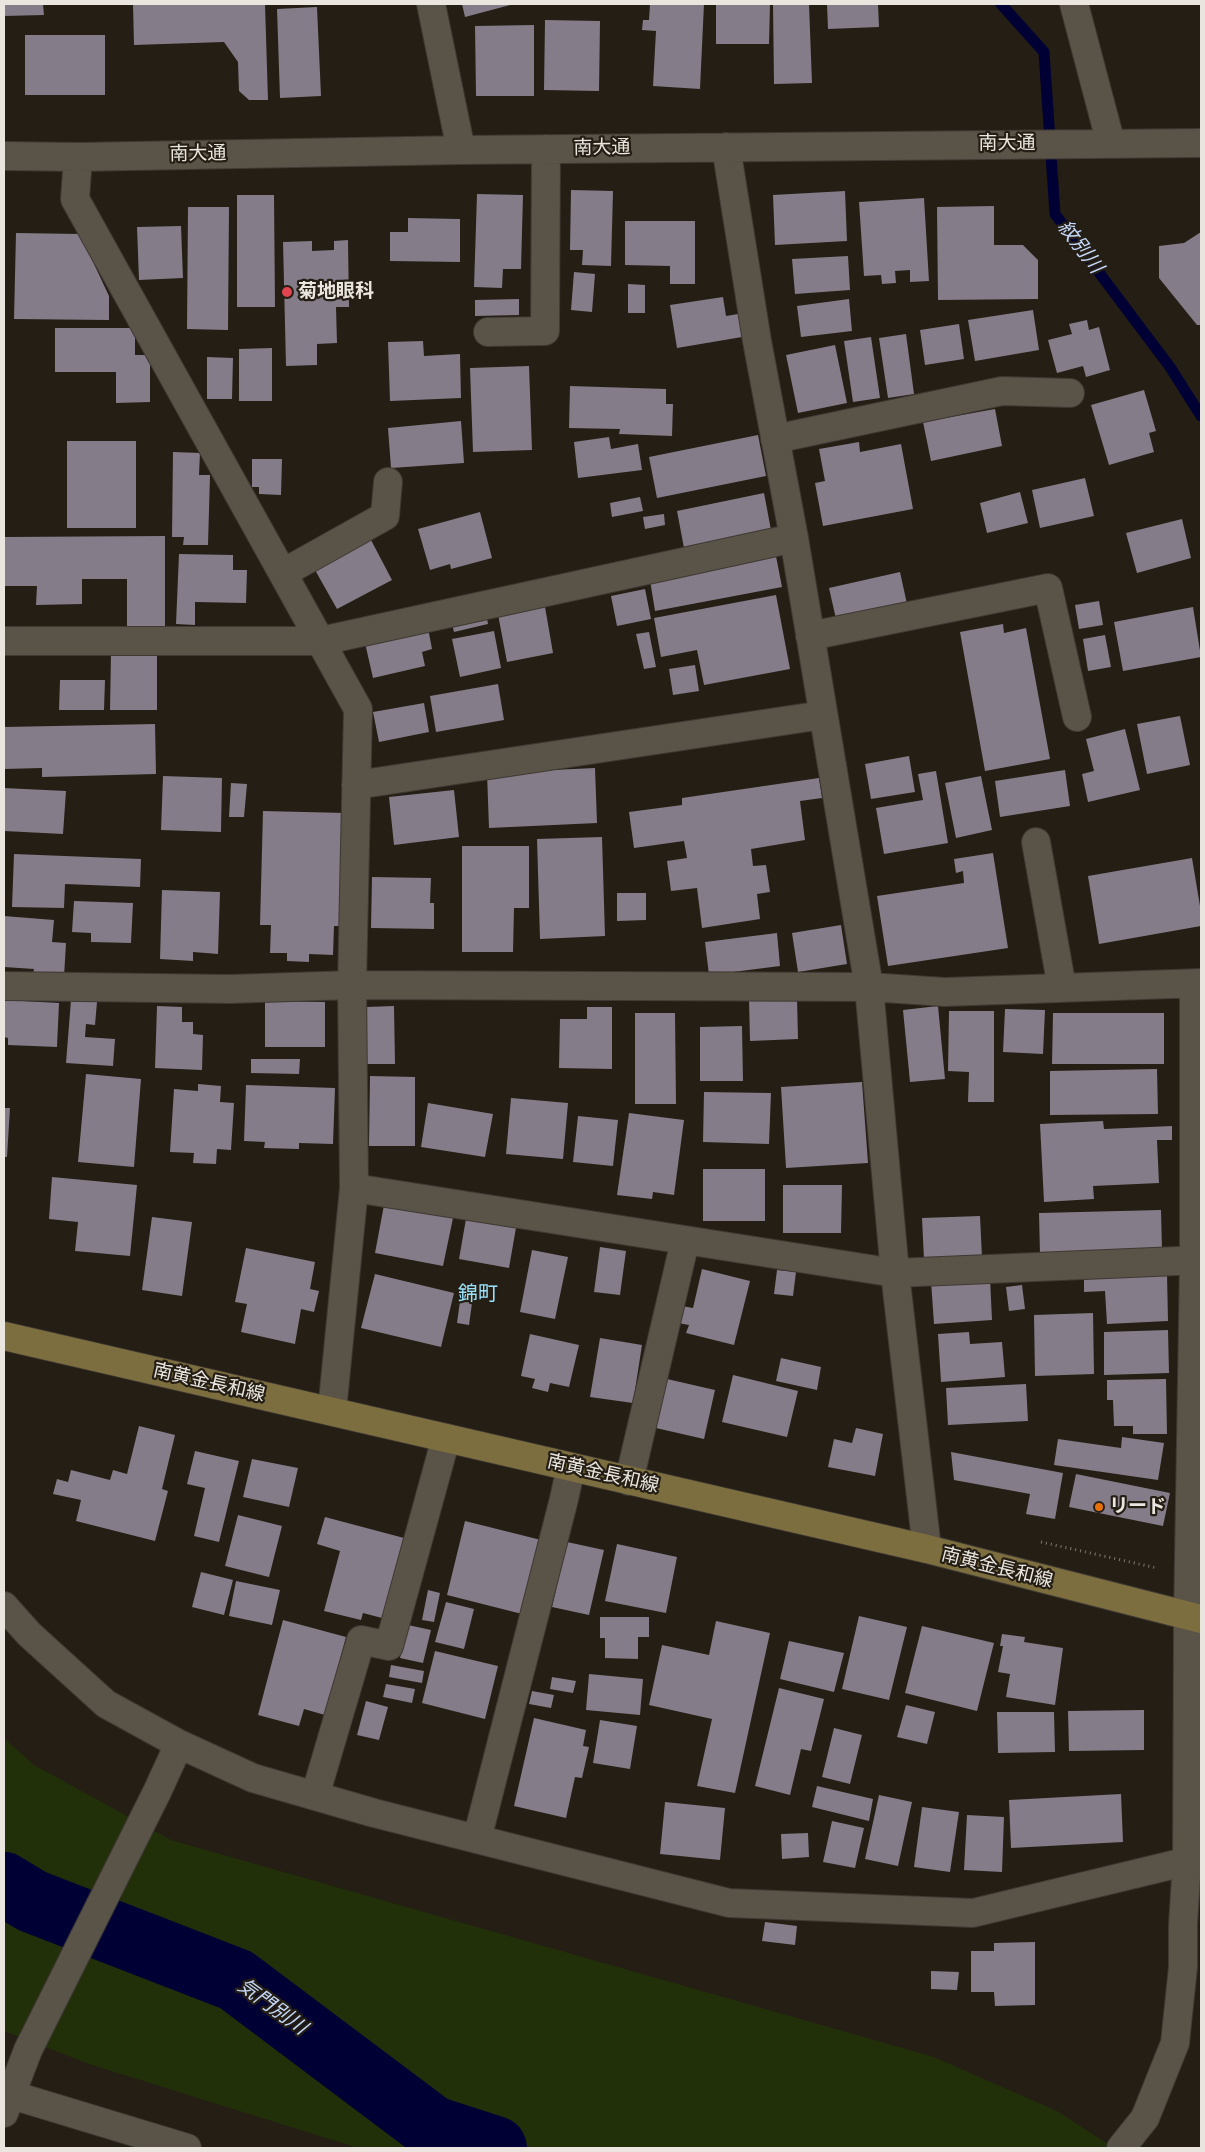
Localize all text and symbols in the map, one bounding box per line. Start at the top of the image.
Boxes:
street label: 南大通 [979,133,1035,155]
street label: 南大通 [573,136,631,160]
street label: 南大通 [169,142,227,166]
water label: 紋別川 [1052,216,1108,278]
place label: 菊地眼科 [298,281,374,303]
marker: 菊地眼科 [280,285,294,299]
district label: 錦町 [458,1282,498,1306]
street label: 南黄金長和線 [151,1359,267,1407]
street label: 南黄金長和線 [545,1450,661,1498]
place label: リード [1109,1496,1166,1518]
marker: リード [1093,1501,1105,1513]
street label: 南黄金長和線 [939,1543,1055,1593]
water label: 気門別川 [233,1974,311,2040]

